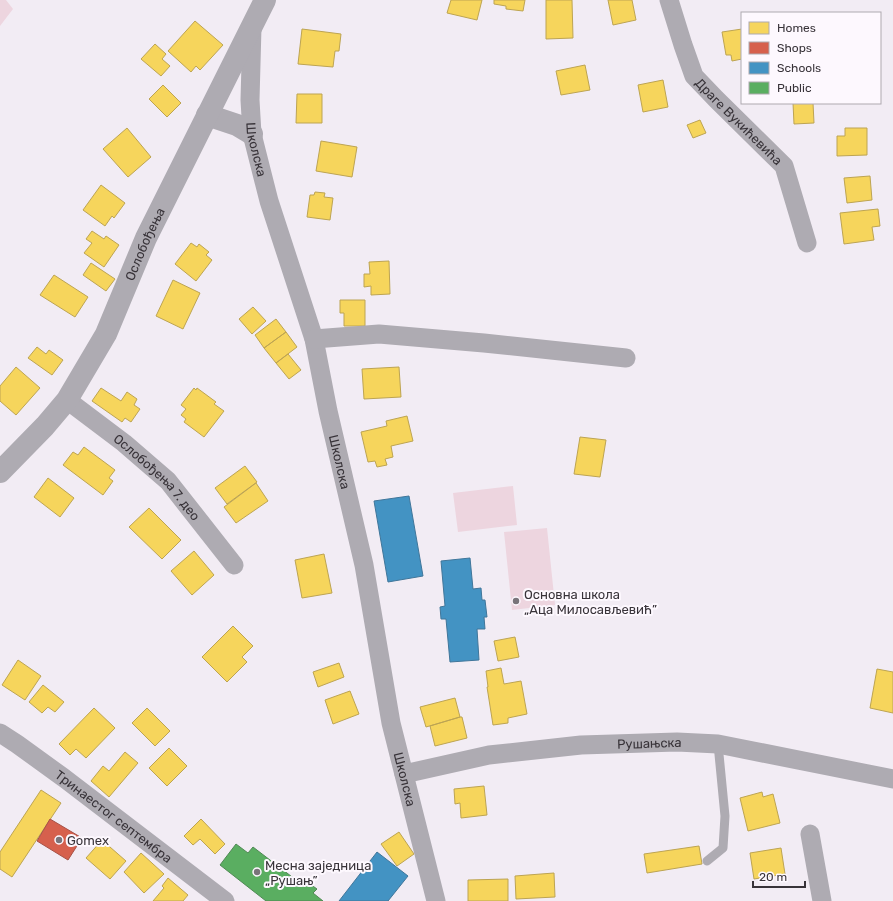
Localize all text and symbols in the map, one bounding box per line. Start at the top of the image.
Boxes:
legend [741,12,881,104]
text: Homes [777,21,816,35]
text: Shops [777,41,812,55]
text: Schools [777,61,821,75]
street label: Драге Вукићевића [692,75,785,168]
text: Public [777,81,812,95]
street label: Школска [243,122,270,178]
street label: Ослобођења [122,205,168,283]
street label: Ослобођења 7. део [111,431,203,524]
street label: Школска [326,433,353,491]
place label: Основна школа „Аца Милосављевић” [524,587,657,617]
marker: Основна школа „Аца Милосављевић” [511,596,521,606]
street label: Рушањска [617,735,682,752]
street label: Школска [391,751,419,808]
street label: Тринаестог септембра [52,767,175,866]
place label: Gomex [67,833,109,848]
marker: Gomex [54,835,64,845]
place label: Месна заједница „Рушањ” [265,858,371,888]
scale bar [753,863,805,889]
marker: Месна заједница „Рушањ” [252,867,262,877]
text: 20 m [759,870,787,884]

